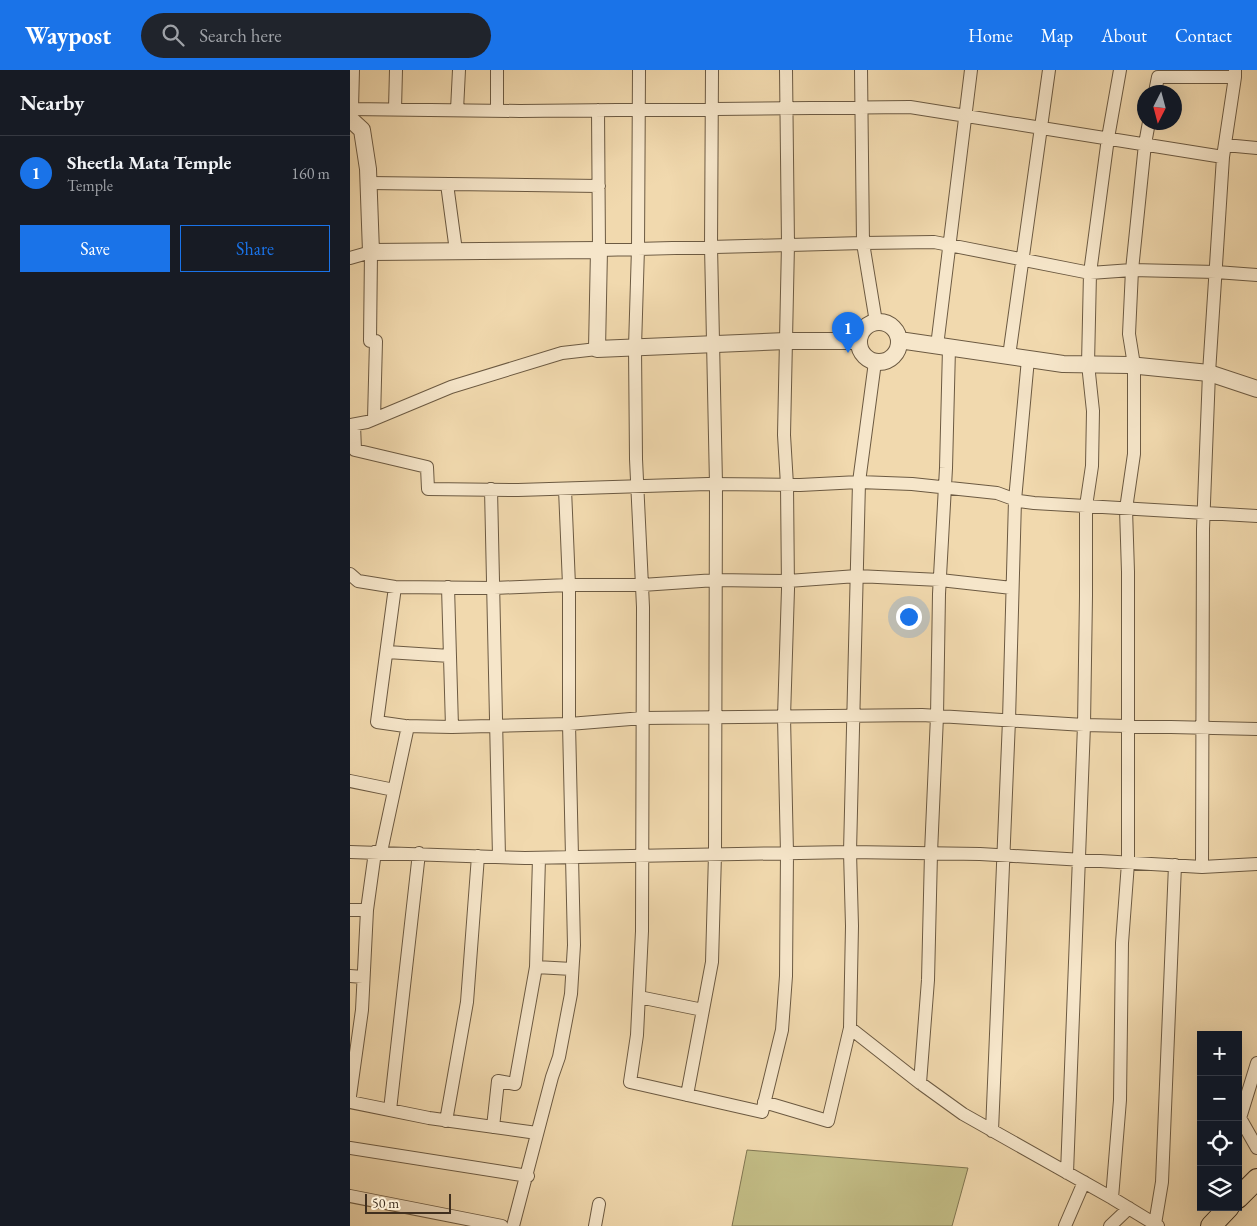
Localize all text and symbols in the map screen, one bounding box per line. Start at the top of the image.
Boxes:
search box [141,13,491,58]
text: Waypost [25,20,111,51]
icon: search [159,21,187,49]
text: Search here [199,23,282,48]
text: Home [968,24,1013,47]
text: Map [1041,24,1073,47]
text: About [1101,24,1147,47]
text: Contact [1175,24,1232,47]
north arrow [1137,85,1182,130]
text: Nearby [20,89,84,116]
text: Sheetla Mata Temple [67,150,231,175]
text: 1 [32,163,40,184]
text: 160 m [291,163,330,184]
text: Temple [67,175,113,196]
button: Save [20,225,170,272]
button: Share [180,225,330,272]
pin: 1 [832,312,864,353]
your location [896,604,922,630]
map controls [1197,1031,1242,1211]
button: + [1197,1031,1242,1076]
button: − [1197,1076,1242,1121]
button: locate [1197,1121,1242,1166]
button: layers [1197,1166,1242,1211]
scale bar [365,1191,451,1214]
text: 50 m [372,1194,399,1212]

